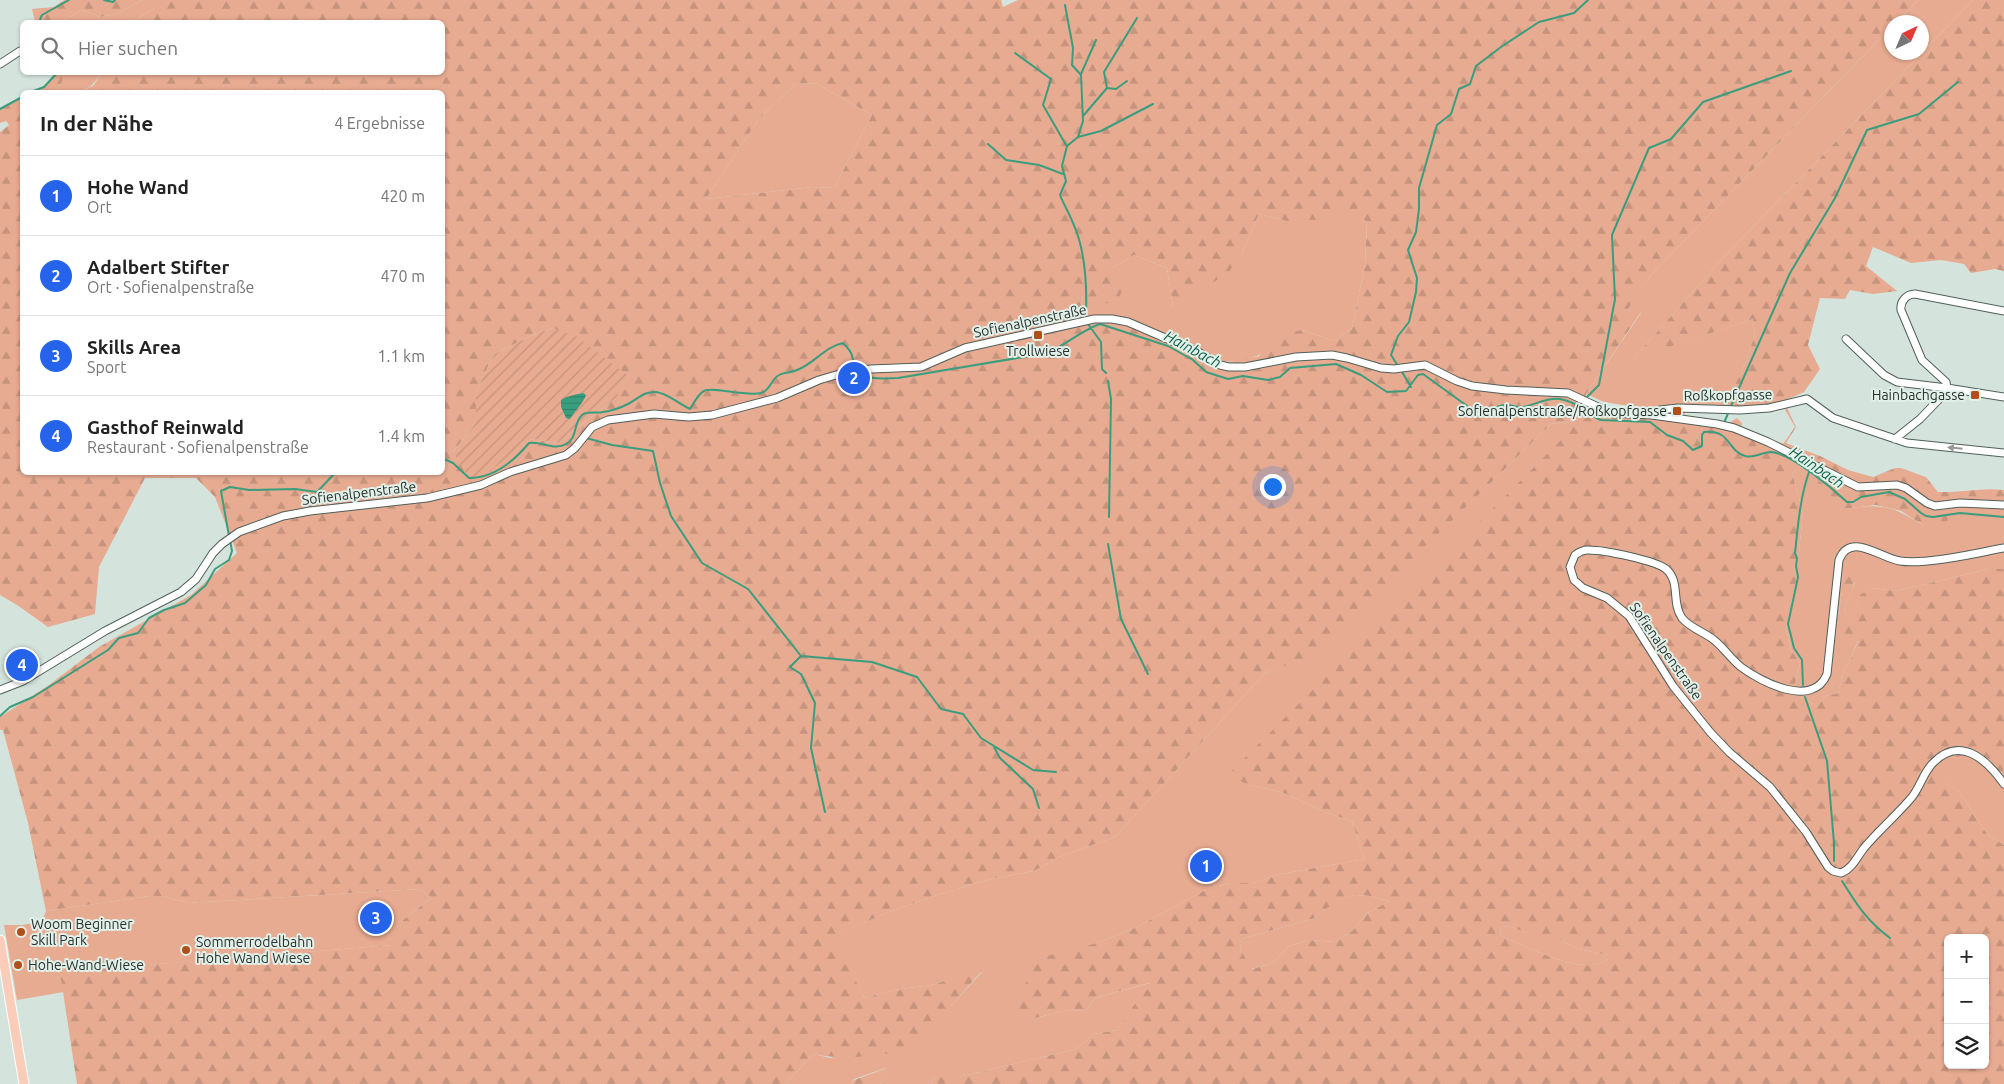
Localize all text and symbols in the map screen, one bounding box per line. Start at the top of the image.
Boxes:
north arrow [1884,15,1929,60]
search box [20,20,445,75]
icon: search [38,34,66,62]
text: Hier suchen [78,37,178,59]
text: In der Nähe [40,111,153,135]
text: 4 Ergebnisse [334,114,425,132]
text: Hohe Wand [87,176,189,198]
text: 1 [51,187,61,205]
text: 420 m [380,187,425,205]
text: Ort [87,198,112,216]
text: Adalbert Stifter [87,256,229,278]
text: 2 [51,267,61,285]
text: 470 m [380,267,425,285]
text: Ort · Sofienalpenstraße [87,278,254,296]
street label: Sofienalpenstraße [972,301,1088,341]
water label: Hainbach [1162,327,1224,371]
marker: Trollwiese [1032,329,1044,341]
text: Skills Area [87,336,181,358]
place label: Trollwiese [1006,343,1070,359]
text: 3 [51,347,61,365]
text: 1.1 km [377,347,425,365]
text: Sport [87,358,126,376]
pin: 2 [838,359,870,397]
street label: Roßkopfgasse [1683,386,1773,404]
place label: Hainbachgasse [1872,387,1965,403]
marker: Hainbachgasse [1969,389,1981,401]
place label: Sofienalpenstraße/Roßkopfgasse [1458,403,1667,419]
marker: Sofienalpenstraße/Roßkopfgasse [1671,405,1683,417]
text: Gasthof Reinwald [87,416,244,438]
text: 4 [51,427,61,445]
text: 1.4 km [377,427,425,445]
text: Restaurant · Sofienalpenstraße [87,438,309,456]
water label: Hainbach [1787,443,1847,491]
one-way arrow [1947,444,1963,452]
your location [1260,474,1286,500]
street label: Sofienalpenstraße [301,478,417,508]
street label: Sofienalpenstraße [1626,599,1706,703]
pin: 4 [6,646,38,684]
pin: 1 [1190,847,1222,885]
pin: 3 [360,899,392,937]
place label: Woom Beginner Skill Park [31,916,133,948]
marker: Woom Beginner Skill Park [15,926,27,938]
place label: Sommerrodelbahn Hohe Wand Wiese [196,934,313,966]
map controls [1944,934,1989,1069]
button: + [1944,934,1989,979]
marker: Sommerrodelbahn Hohe Wand Wiese [180,944,192,956]
place label: Hohe-Wand-Wiese [28,957,144,973]
marker: Hohe-Wand-Wiese [12,959,24,971]
button: − [1944,979,1989,1024]
button: layers [1944,1024,1989,1069]

